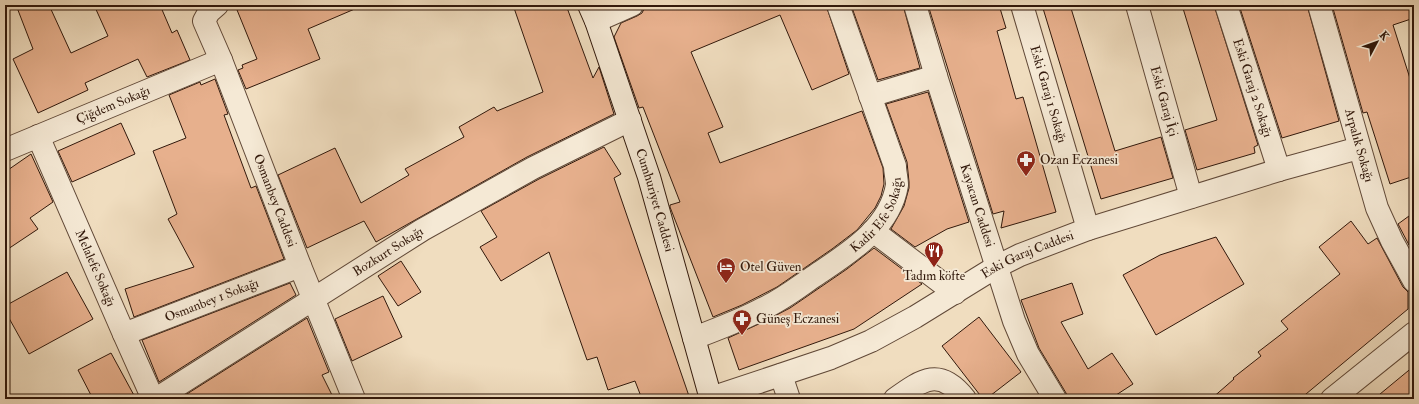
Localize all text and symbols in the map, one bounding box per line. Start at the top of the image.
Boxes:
north arrow [1357,22,1397,62]
text: K [1377,29,1392,44]
street label: Eski Garaj 2 Sokağı [1229,36,1276,140]
street label: Eski Garaj 1 Sokağı [1026,44,1070,145]
street label: Eski Garaj İçi [1147,64,1182,139]
street label: Çiğdem Sokağı [74,82,153,128]
street label: Arpalık Sokağı [1341,106,1377,184]
street label: Cumhuriyet Caddesi [632,146,678,254]
pharmacy icon: Ozan Eczanesi [1015,149,1037,177]
street label: Osmanbey Caddesi [250,152,300,250]
place label: Ozan Eczanesi [1040,152,1118,168]
street label: Kayacan Caddesi [957,162,998,250]
street label: Kadir Efe Sokağı [847,176,905,256]
street label: Bozkurt Sokağı [350,223,427,280]
street label: Melalefe Sokağı [72,227,119,310]
street label: Eski Garaj Caddesi [978,227,1076,282]
restaurant icon: Tadım köfte [923,240,945,268]
hotel icon: Otel Güven [715,256,737,284]
place label: Otel Güven [740,259,802,275]
place label: Tadım köfte [903,268,966,284]
street label: Osmanbey 1 Sokağı [162,275,262,326]
pharmacy icon: Güneş Eczanesi [731,308,753,336]
place label: Güneş Eczanesi [756,311,840,327]

